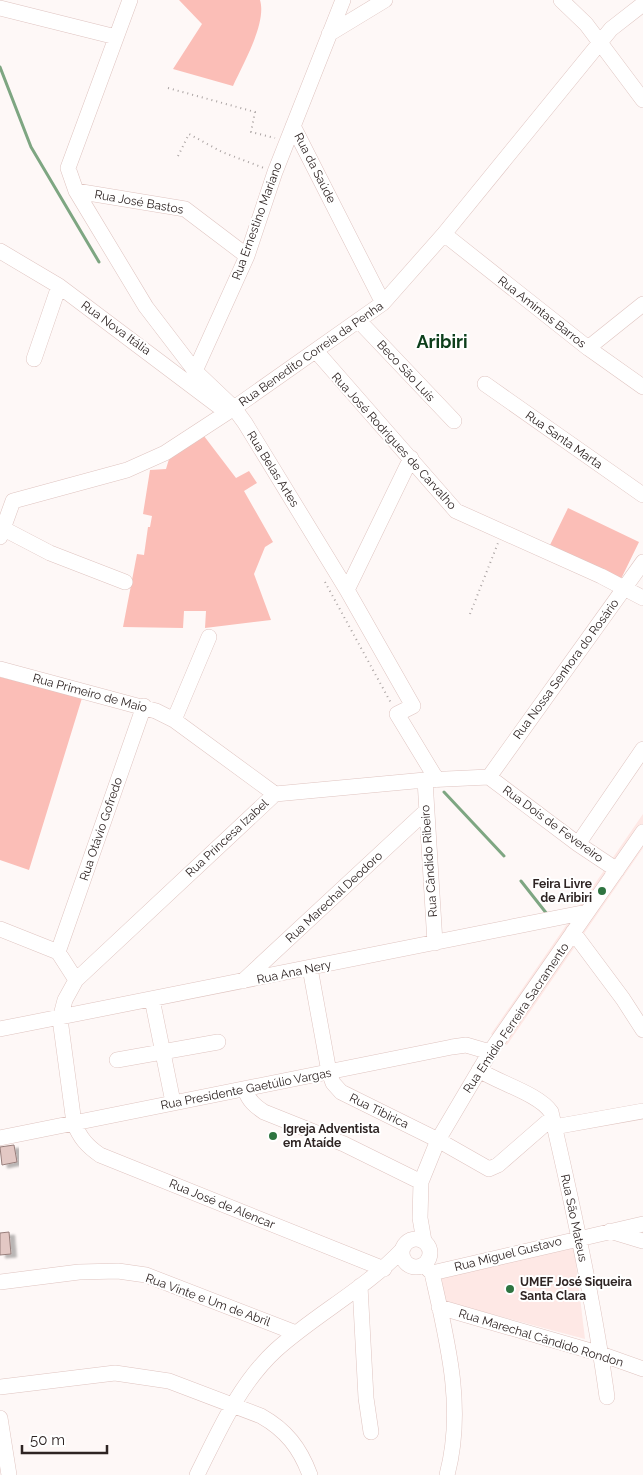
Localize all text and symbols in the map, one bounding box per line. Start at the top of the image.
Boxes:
street label: Rua da Saúde [291,131,339,205]
street label: Rua Ernestino Mariano [229,160,285,282]
street label: Rua José Bastos [93,187,185,217]
street label: Rua Amintas Barros [495,273,589,351]
street label: Rua Nova Itália [79,298,153,358]
street label: Rua Benedito Correia da Penha [236,299,386,409]
district label: Aribiri [416,331,468,352]
street label: Beco São Luís [374,338,438,405]
street label: Rua José Rodrigues de Carvalho [329,370,459,512]
street label: Rua Santa Marta [523,408,605,472]
street label: Rua Belas Artes [244,428,302,510]
street label: Rua Nossa Senhora do Rosário [510,596,622,742]
street label: Rua Primeiro de Maio [31,671,149,715]
street label: Rua Otávio Gofredo [77,776,125,882]
street label: Rua Dois de Fevereiro [500,783,606,865]
street label: Rua Princesa Izabel [183,796,272,880]
street label: Rua Cândido Ribeiro [418,804,440,918]
street label: Rua Marechal Deodoro [283,849,385,945]
place label: Feira Livre de Aribiri [532,877,592,905]
marker: Feira Livre de Aribiri [596,885,608,897]
street label: Rua Emídio Ferreira Sacramento [460,940,572,1096]
street label: Rua Ana Nery [256,957,333,987]
street label: Rua Presidente Gaetúlio Vargas [159,1066,333,1112]
street label: Rua Tibirica [347,1091,411,1131]
place label: Igreja Adventista em Ataíde [283,1122,380,1150]
marker: Igreja Adventista em Ataíde [267,1130,279,1142]
street label: Rua São Mateus [558,1173,590,1263]
street label: Rua José de Alencar [167,1176,278,1232]
street label: Rua Miguel Gustavo [453,1234,563,1274]
street label: Rua Vinte e Um de Abril [144,1271,273,1329]
place label: UMEF José Siqueira Santa Clara [520,1275,632,1303]
marker: UMEF José Siqueira Santa Clara [504,1283,516,1295]
street label: Rua Marechal Cândido Rondon [457,1306,625,1370]
scale bar [22,1422,108,1454]
text: 50 m [30,1431,65,1449]

